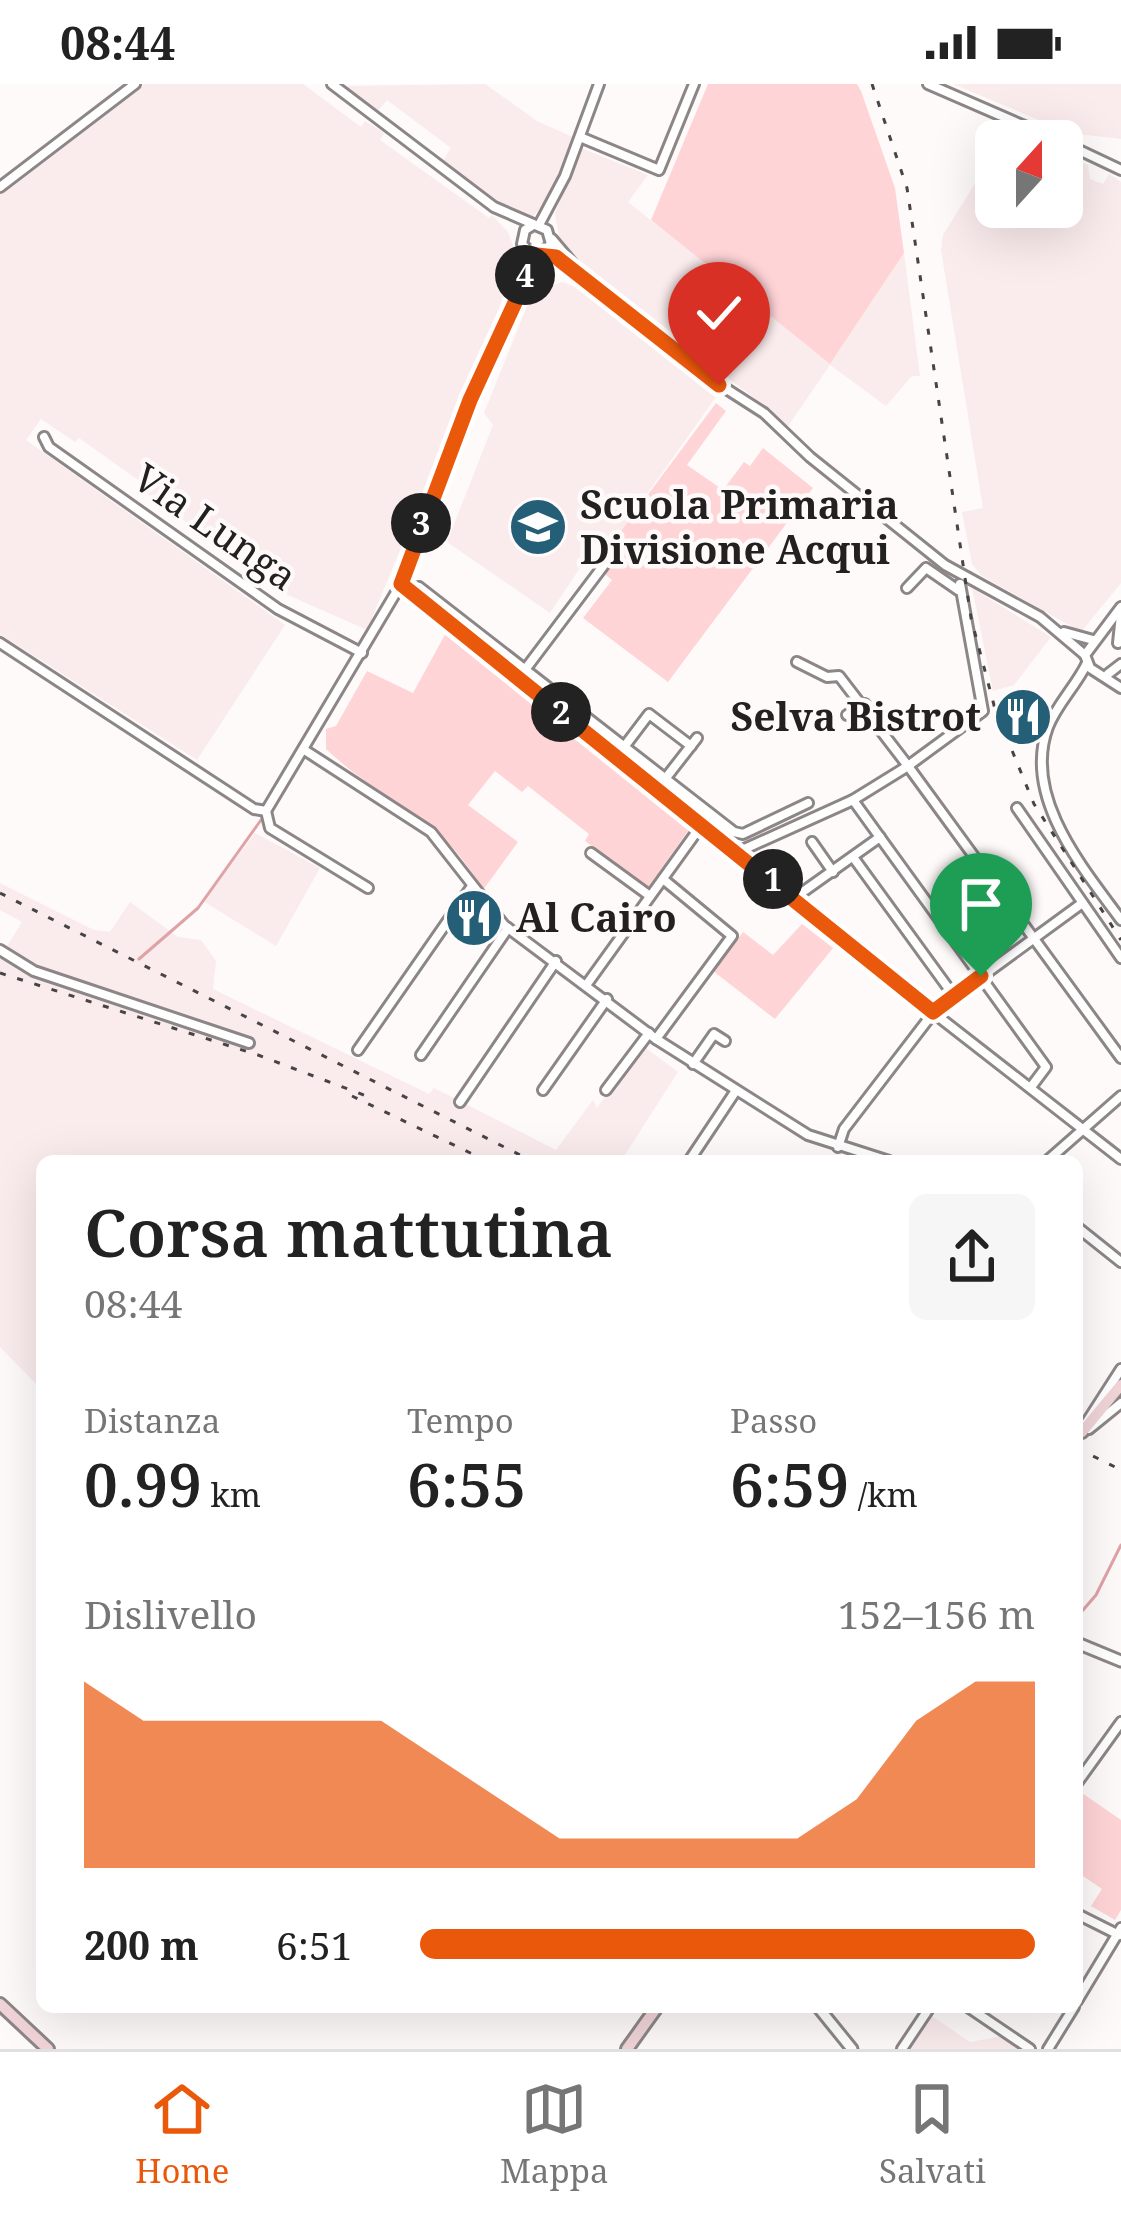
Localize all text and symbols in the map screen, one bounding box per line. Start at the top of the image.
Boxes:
text: 08:44 [60,12,175,73]
north arrow [975,120,1083,228]
map controls [975,120,1083,228]
pin: 4 [495,245,555,305]
text: 4 [516,252,534,297]
pin [668,262,770,385]
icon: check [686,280,752,346]
street label: Via Lunga [124,450,308,601]
place label: Scuola Primaria Divisione Acqui [580,477,899,575]
pin: 3 [391,493,451,553]
school or university icon: Scuola Primaria Divisione Acqui [507,496,569,558]
text: 3 [412,500,430,545]
pin: 2 [531,682,591,742]
restaurant icon: Selva Bistrot [992,686,1054,748]
text: 2 [552,689,570,734]
place label: Selva Bistrot [731,689,981,742]
pin: 1 [743,849,803,909]
pin [930,853,1032,976]
text: 1 [764,856,782,901]
icon: arrive [948,871,1014,937]
restaurant icon: Al Cairo [443,887,505,949]
place label: Al Cairo [516,890,677,943]
text: Corsa mattutina [84,1186,613,1276]
button: share [909,1194,1035,1320]
text: 08:44 [84,1276,182,1329]
text: Distanza [84,1398,220,1443]
text: Tempo [407,1398,514,1443]
text: Passo [730,1398,817,1443]
text: 0.99 [84,1443,202,1525]
text: 6:55 [407,1443,526,1525]
text: 6:59 [730,1443,849,1525]
text: km [202,1472,261,1517]
text: /km [849,1472,918,1517]
text: Dislivello [84,1587,257,1640]
text: 152–156 m [838,1587,1035,1640]
text: 200 m [84,1918,199,1971]
text: 6:51 [276,1918,353,1971]
tab: Home [135,2076,229,2193]
tab: Mappa [500,2076,609,2193]
tab: Salvati [879,2076,986,2193]

